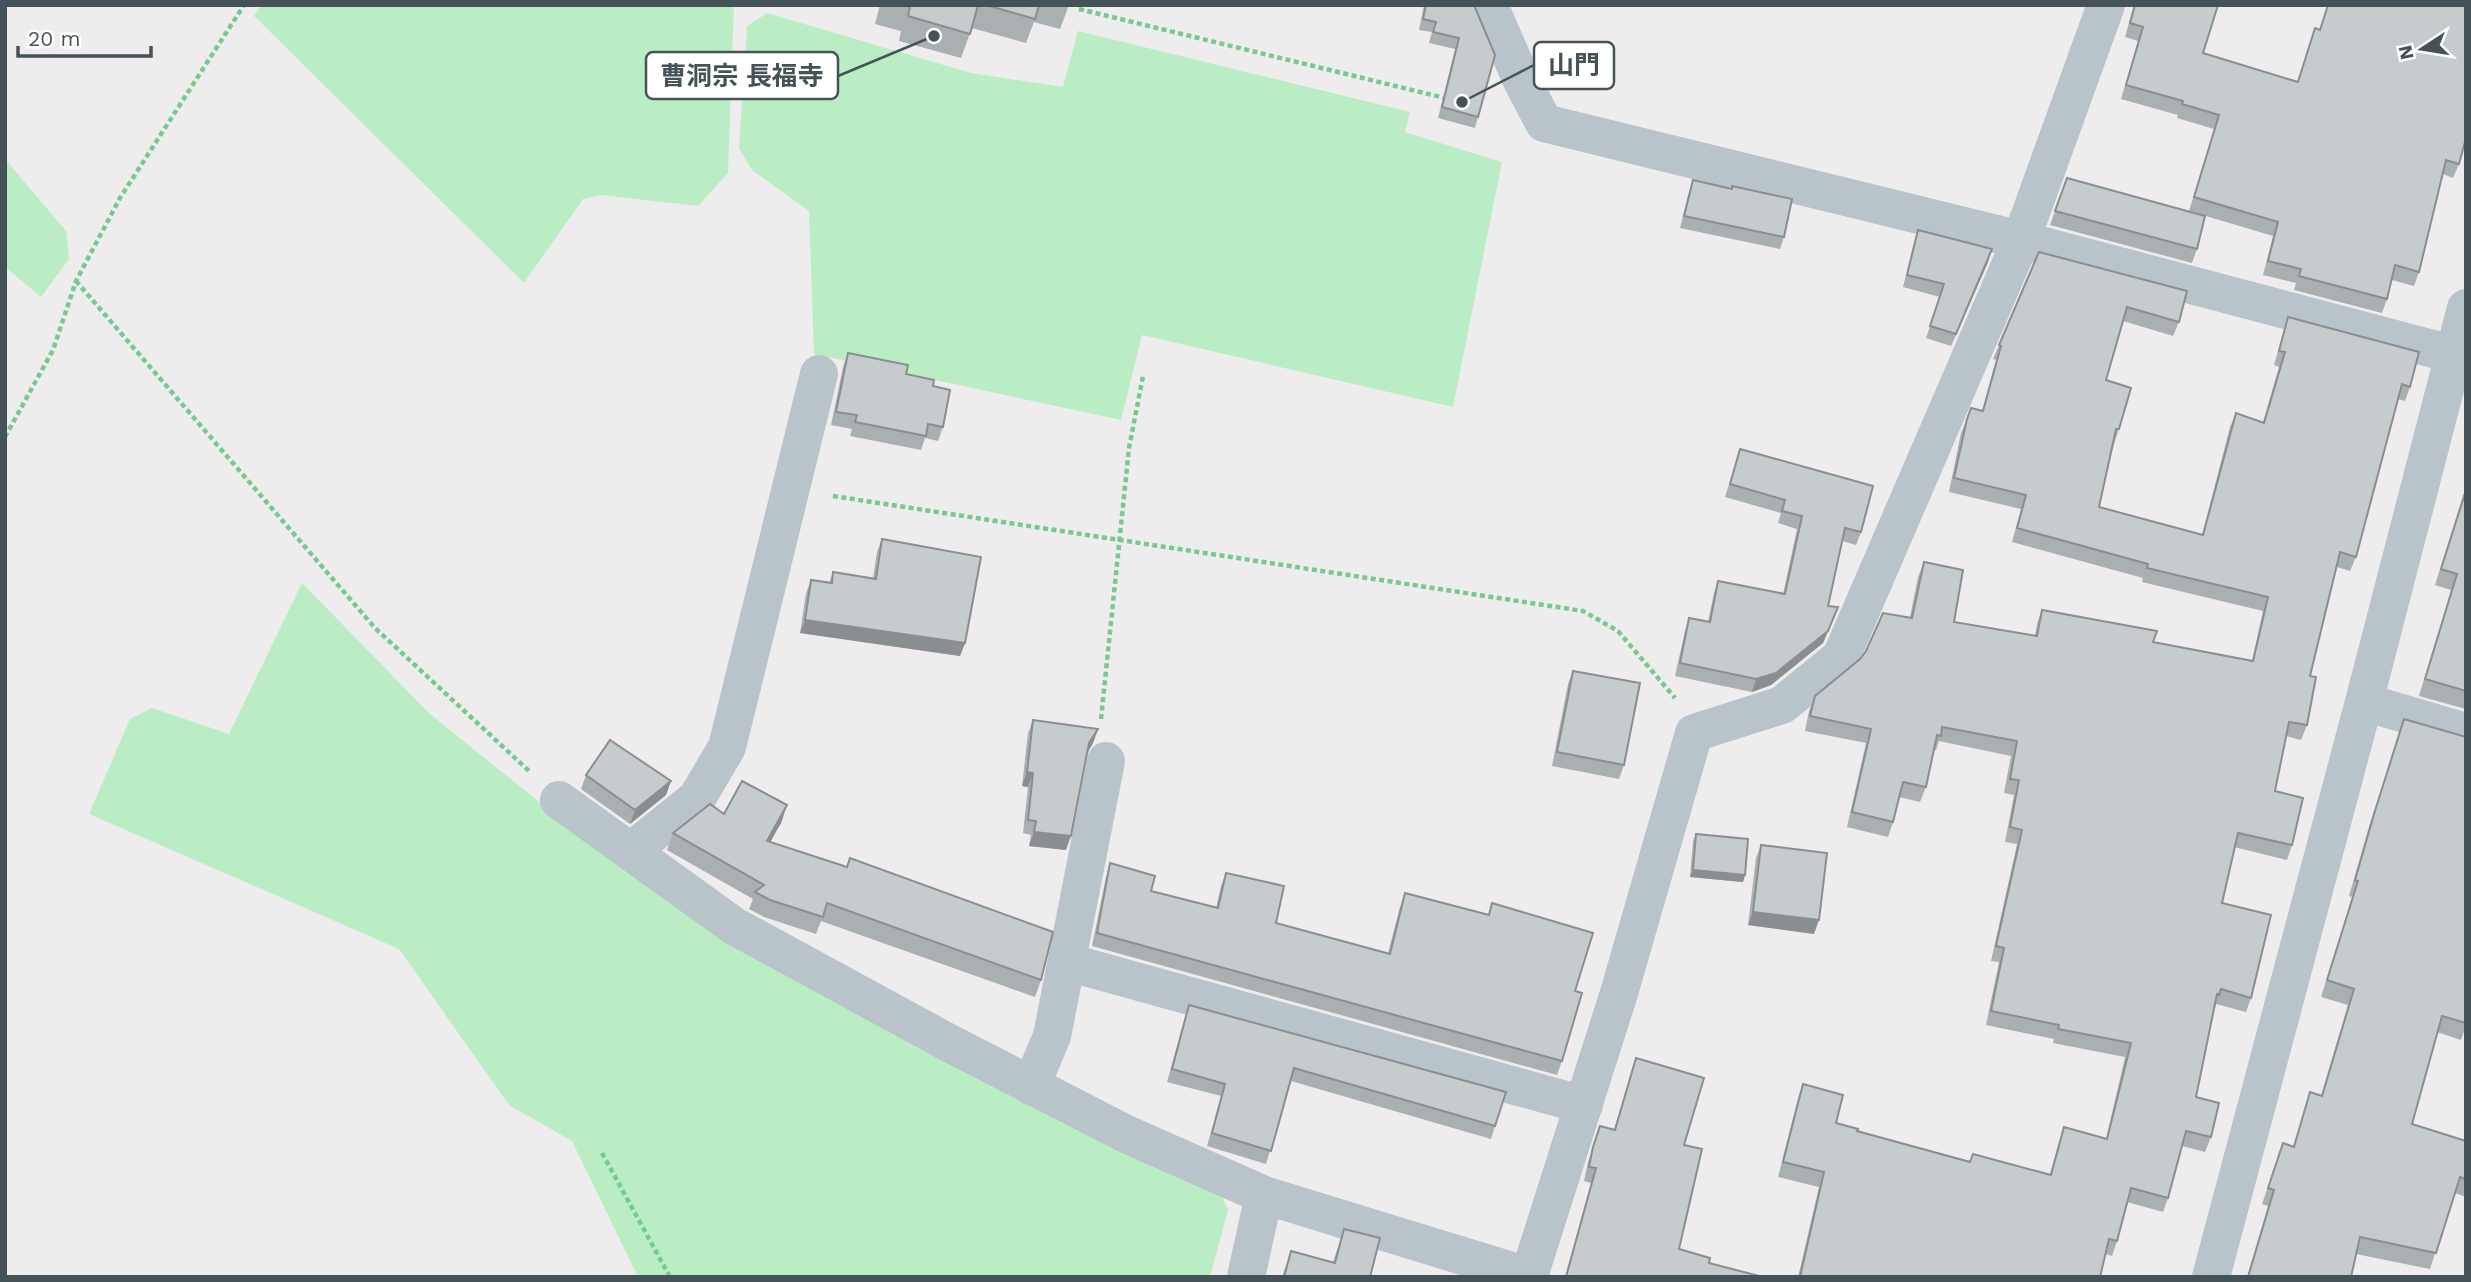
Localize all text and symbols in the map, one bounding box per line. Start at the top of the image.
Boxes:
scale bar [18,14,150,58]
north arrow [2387,14,2457,84]
text: 20 m [28,26,80,51]
callout: 山門 [1534,42,1614,89]
text: N [2393,43,2419,62]
text: 山門 [1548,50,1600,80]
callout: 曹洞宗 長福寺 [646,52,838,99]
text: 曹洞宗 長福寺 [660,61,824,91]

